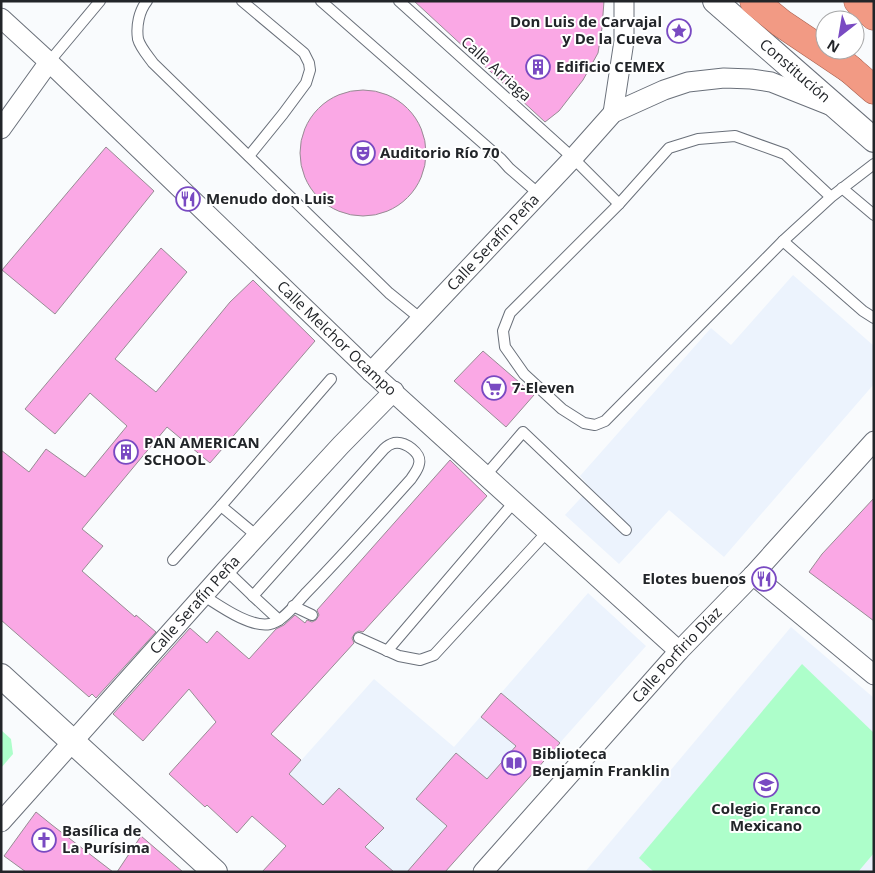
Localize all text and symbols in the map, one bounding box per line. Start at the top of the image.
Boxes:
north arrow [815,10,865,60]
place label: Don Luis de Carvajal y De la Cueva [510,11,662,48]
place icon: Don Luis de Carvajal y De la Cueva [666,18,692,44]
street label: Calle Arriaga [457,31,536,105]
street label: Constitución [756,34,835,106]
text: N [823,35,843,58]
building icon: Edificio CEMEX [525,54,551,80]
place label: Edificio CEMEX [556,56,665,76]
theatre icon: Auditorio Río 70 [350,140,376,166]
place label: Auditorio Río 70 [380,142,500,162]
restaurant icon: Menudo don Luis [175,186,201,212]
place label: Menudo don Luis [206,188,334,208]
street label: Calle Serafín Peña [442,189,543,294]
street label: Calle Melchor Ocampo [273,276,401,400]
supermarket icon: 7-Eleven [481,375,507,401]
place label: 7-Eleven [512,377,575,397]
place label: PAN AMERICAN SCHOOL [144,432,260,469]
building icon: PAN AMERICAN SCHOOL [113,439,139,465]
street label: Calle Serafín Peña [145,551,244,658]
restaurant icon: Elotes buenos [751,566,777,592]
place label: Elotes buenos [642,568,746,588]
street label: Calle Porfirio Díaz [627,602,726,707]
place label: Biblioteca Benjamin Franklin [532,743,670,780]
library icon: Biblioteca Benjamin Franklin [501,750,527,776]
school or university icon: Colegio Franco Mexicano [753,772,779,798]
place label: Colegio Franco Mexicano [711,798,821,835]
place label: Basílica de La Purísima [62,820,150,857]
church icon: Basílica de La Purísima [31,827,57,853]

